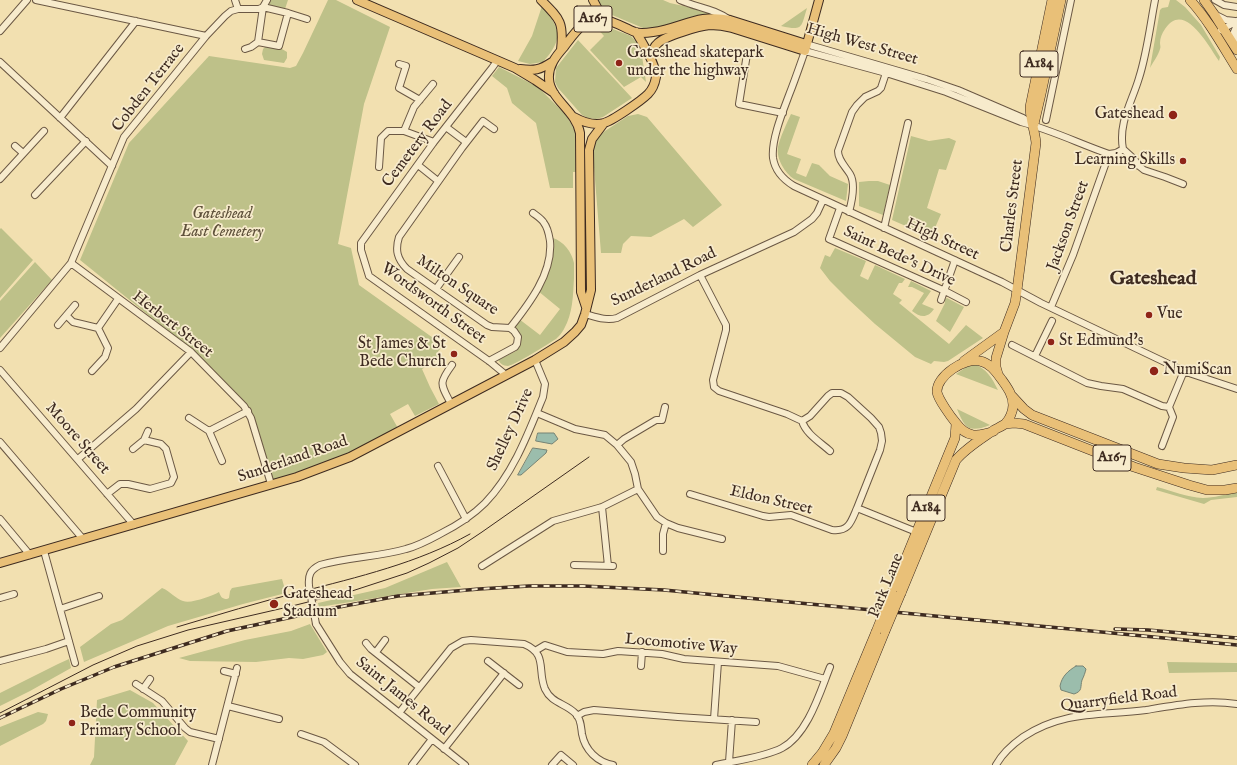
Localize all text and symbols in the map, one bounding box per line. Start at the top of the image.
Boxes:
road number: A167 [574,6,612,32]
street label: High West Street [804,20,920,70]
street label: Cobden Terrace [108,40,190,136]
place label: Gateshead skatepark under the highway [627,44,764,82]
road number: A184 [1020,51,1058,77]
marker: Gateshead skatepark under the highway [614,58,624,68]
street label: Cemetery Road [379,96,457,192]
place label: Gateshead [1095,105,1164,125]
marker: Gateshead [1167,109,1179,121]
place label: Learning Skills [1074,151,1175,171]
marker: Learning Skills [1178,156,1188,166]
street label: Charles Street [998,159,1028,253]
street label: Jackson Street [1044,178,1094,274]
park label: Gateshead East Cemetery [181,205,263,243]
street label: High Street [902,215,982,265]
street label: Saint Bede's Drive [840,223,958,291]
street label: Sunderland Road [608,244,720,312]
street label: Milton Square [413,252,501,320]
street label: Wordsworth Street [377,259,489,349]
district label: Gateshead [1110,268,1196,292]
street label: Herbert Street [128,287,216,363]
place label: Vue [1157,305,1183,325]
marker: Vue [1144,310,1154,320]
place label: St Edmund's [1059,332,1143,352]
place label: St James & St Bede Church [358,335,446,373]
marker: St Edmund's [1046,337,1056,347]
marker: St James & St Bede Church [449,349,459,359]
place label: NumiScan [1163,361,1232,381]
marker: NumiScan [1148,365,1160,377]
street label: Shelley Drive [484,386,538,474]
street label: Moore Street [41,399,113,479]
street label: Sunderland Road [236,432,350,488]
road number: A167 [1093,445,1131,471]
street label: Eldon Street [728,482,814,520]
road number: A184 [907,495,945,521]
street label: Park Lane [865,551,909,621]
place label: Gateshead Stadium [283,585,352,623]
marker: Gateshead Stadium [268,598,280,610]
street label: Locomotive Way [624,631,738,659]
street label: Saint James Road [351,653,453,741]
street label: Quarryfield Road [1060,683,1178,717]
place label: Bede Community Primary School [80,704,196,742]
marker: Bede Community Primary School [67,718,77,728]

